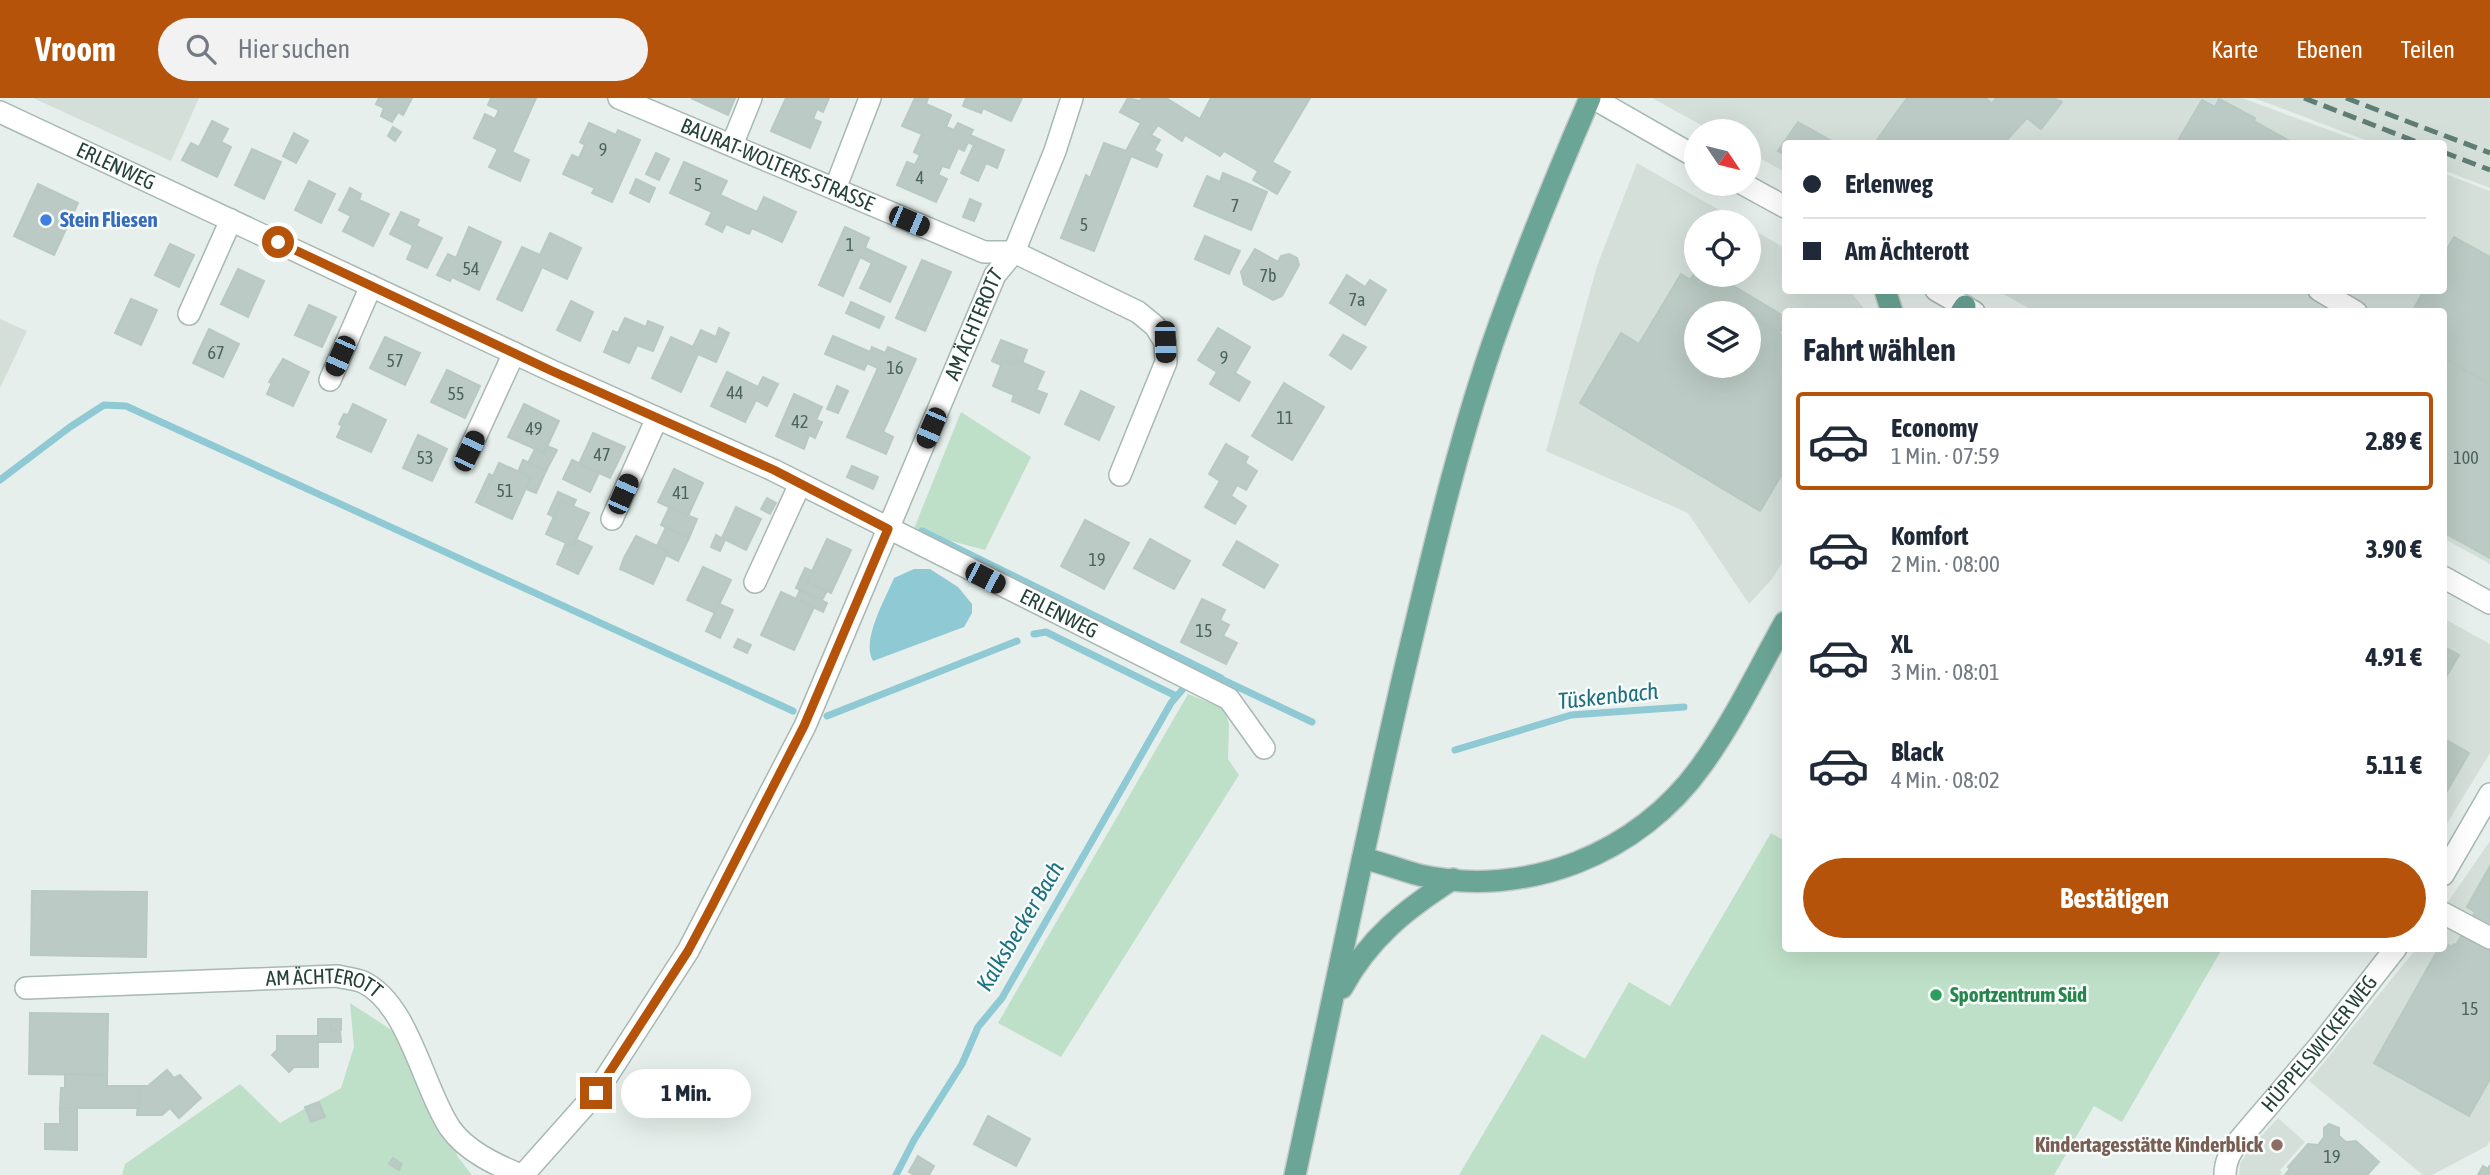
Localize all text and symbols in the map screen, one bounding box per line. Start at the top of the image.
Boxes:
search box [158,18,648,81]
text: Vroom [35,30,116,68]
icon: search [182,30,220,68]
text: Hier suchen [238,34,350,64]
text: Karte [2211,36,2258,63]
text: Ebenen [2296,36,2363,63]
text: Teilen [2401,36,2455,63]
street label: BAURAT-WOLTERS-STRASSE [677,112,878,215]
north arrow [1684,119,1760,196]
map controls [1684,119,1761,378]
street label: ERLENWEG [73,137,160,194]
house number: 9 [599,139,607,160]
house number: 4 [916,167,924,188]
text: Erlenweg [1845,169,1933,199]
house number: 5 [694,174,702,195]
house number: 7 [1231,195,1239,216]
car [886,203,933,239]
place label: Stein Fliesen [60,207,158,231]
button: locate [1684,210,1761,287]
marker: Stein Fliesen [38,212,54,228]
house number: 5 [1080,214,1088,235]
route start [262,226,294,258]
house number: 1 [846,234,854,255]
text: Am Ächterott [1845,236,1969,266]
house number: 54 [463,258,479,279]
street label: AM ÄCHTEROTT [939,263,1007,383]
house number: 7b [1260,265,1277,286]
house number: 7a [1349,289,1365,310]
button: layers [1684,301,1761,378]
car [1154,321,1177,363]
text: Fahrt wählen [1803,331,1956,368]
car [322,333,359,379]
house number: 67 [208,342,224,363]
house number: 9 [1220,347,1228,368]
house number: 57 [387,350,403,371]
house number: 16 [887,357,903,378]
house number: 44 [727,382,743,403]
house number: 55 [448,383,464,404]
car [914,405,949,451]
house number: 11 [1277,407,1293,428]
icon: car [1807,410,1870,473]
house number: 42 [792,411,808,432]
text: Economy [1891,413,1978,443]
house number: 49 [526,418,542,439]
text: 2.89 € [2365,426,2422,456]
car [451,428,488,474]
text: 1 Min. · 07:59 [1891,443,1999,469]
house number: 47 [594,444,610,465]
house number: 53 [417,447,433,468]
house number: 100 [2453,447,2479,468]
car [605,471,642,517]
house number: 51 [497,480,513,501]
house number: 41 [673,482,689,503]
icon: car [1807,518,1870,581]
text: Komfort [1891,521,1968,551]
text: 3.90 € [2365,534,2422,564]
house number: 19 [1089,549,1105,570]
text: 2 Min. · 08:00 [1891,551,2000,577]
car [962,559,1009,597]
street label: ERLENWEG [1016,583,1103,642]
house number: 15 [1196,620,1212,641]
icon: car [1807,626,1870,689]
text: XL [1891,629,1913,659]
text: 4.91 € [2365,642,2422,672]
text: 3 Min. · 08:01 [1891,659,2000,685]
water label: Tüskenbach [1557,678,1659,714]
icon: car [1807,734,1870,797]
text: Black [1891,737,1943,767]
text: 5.11 € [2365,750,2422,780]
text: 4 Min. · 08:02 [1891,767,2000,793]
water label: Kalksbecker Bach [971,856,1069,996]
button: Bestätigen [1803,858,2426,938]
street label: AM ÄCHTEROTT [265,963,388,1002]
street label: HÜPPELSWICKER WEG [2256,970,2381,1116]
place label: Sportzentrum Süd [1950,982,2087,1006]
marker: Sportzentrum Süd [1928,987,1944,1003]
house number: 15 [2462,998,2478,1019]
callout: 1 Min. [620,1068,750,1118]
route end [580,1077,612,1109]
text: 1 Min. [661,1080,711,1106]
place label: Kindertagesstätte Kinderblick [2035,1132,2264,1156]
marker: Kindertagesstätte Kinderblick [2269,1137,2285,1153]
house number: 19 [2324,1146,2340,1167]

